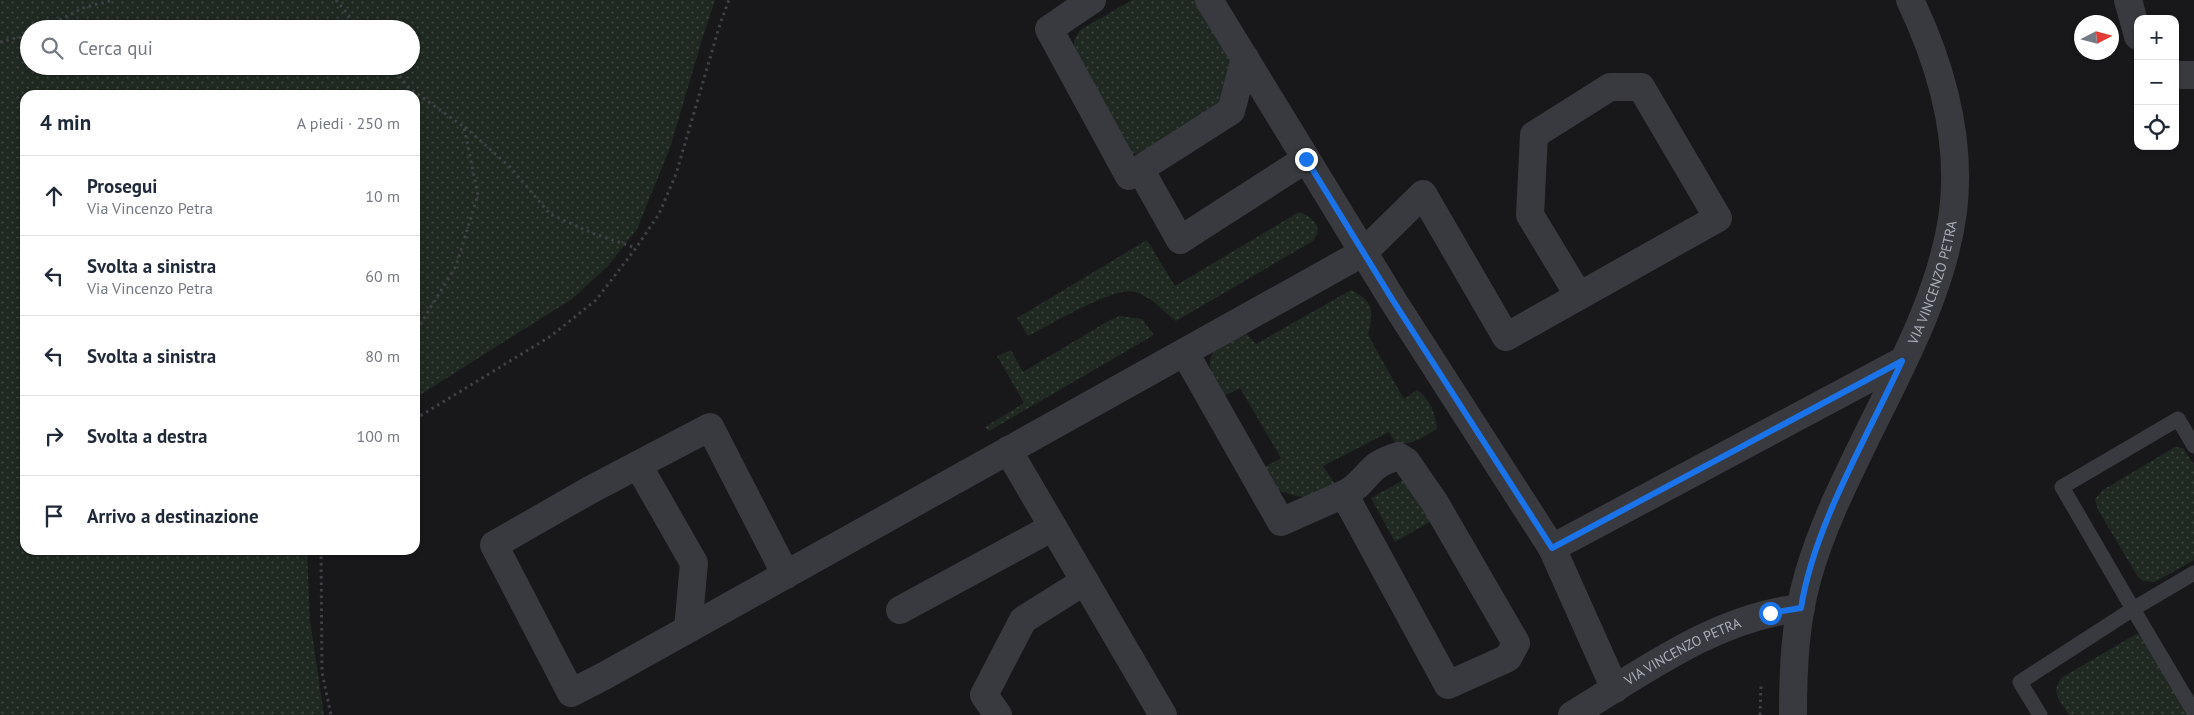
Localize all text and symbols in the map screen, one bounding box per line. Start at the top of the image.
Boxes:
north arrow [2074,15,2119,60]
map controls [2134,15,2179,150]
button: + [2134,15,2179,60]
search box [20,20,420,75]
icon: search [38,34,66,62]
text: Cerca qui [78,36,153,60]
button: − [2134,60,2179,105]
button: locate [2134,105,2179,150]
text: 4 min [40,109,91,136]
text: A piedi · 250 m [297,113,400,133]
route end [1295,148,1318,171]
text: Prosegui [87,174,157,198]
icon: ahead [40,182,68,210]
text: 10 m [365,186,400,206]
text: Via Vincenzo Petra [87,198,213,218]
street label: VIA VINCENZO PETRA [1903,218,1961,348]
text: Svolta a sinistra [87,254,216,278]
icon: left [40,262,68,290]
text: 60 m [365,266,400,286]
text: Via Vincenzo Petra [87,278,213,298]
icon: left [40,342,68,370]
text: Svolta a sinistra [87,344,216,368]
text: 80 m [365,346,400,366]
icon: right [40,422,68,450]
text: Svolta a destra [87,424,208,448]
text: 100 m [357,426,400,446]
icon: arrive [40,502,68,530]
text: Arrivo a destinazione [87,504,259,528]
route start [1759,602,1782,625]
street label: VIA VINCENZO PETRA [1620,613,1744,690]

